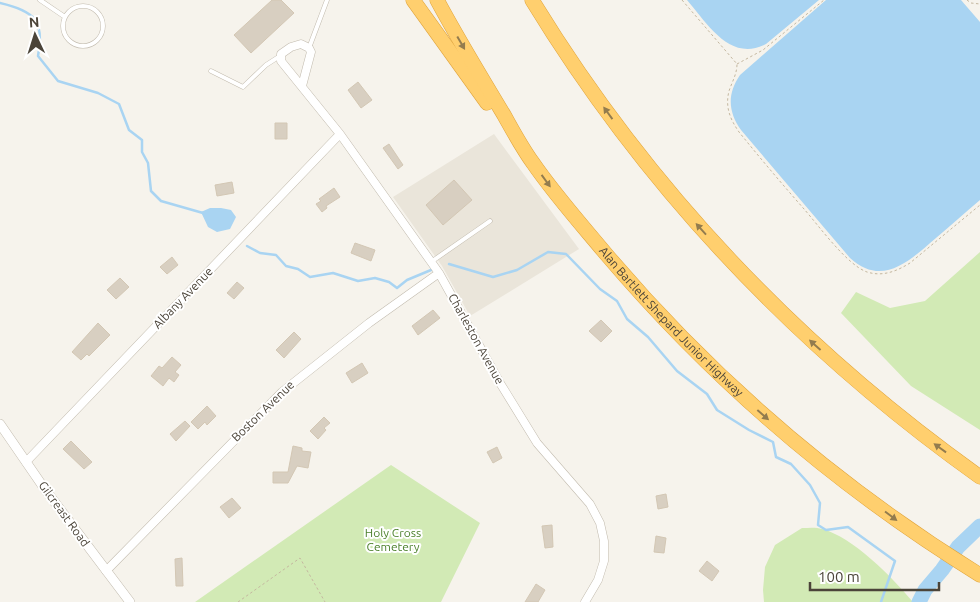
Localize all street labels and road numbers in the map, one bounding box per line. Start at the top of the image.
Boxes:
street label: Alan Bartlett Shepard Junior Highway [597,244,746,399]
street label: Albany Avenue [150,264,215,331]
street label: Charleston Avenue [446,291,507,386]
street label: Boston Avenue [229,378,297,444]
street label: Gilcreast Road [36,479,92,549]

